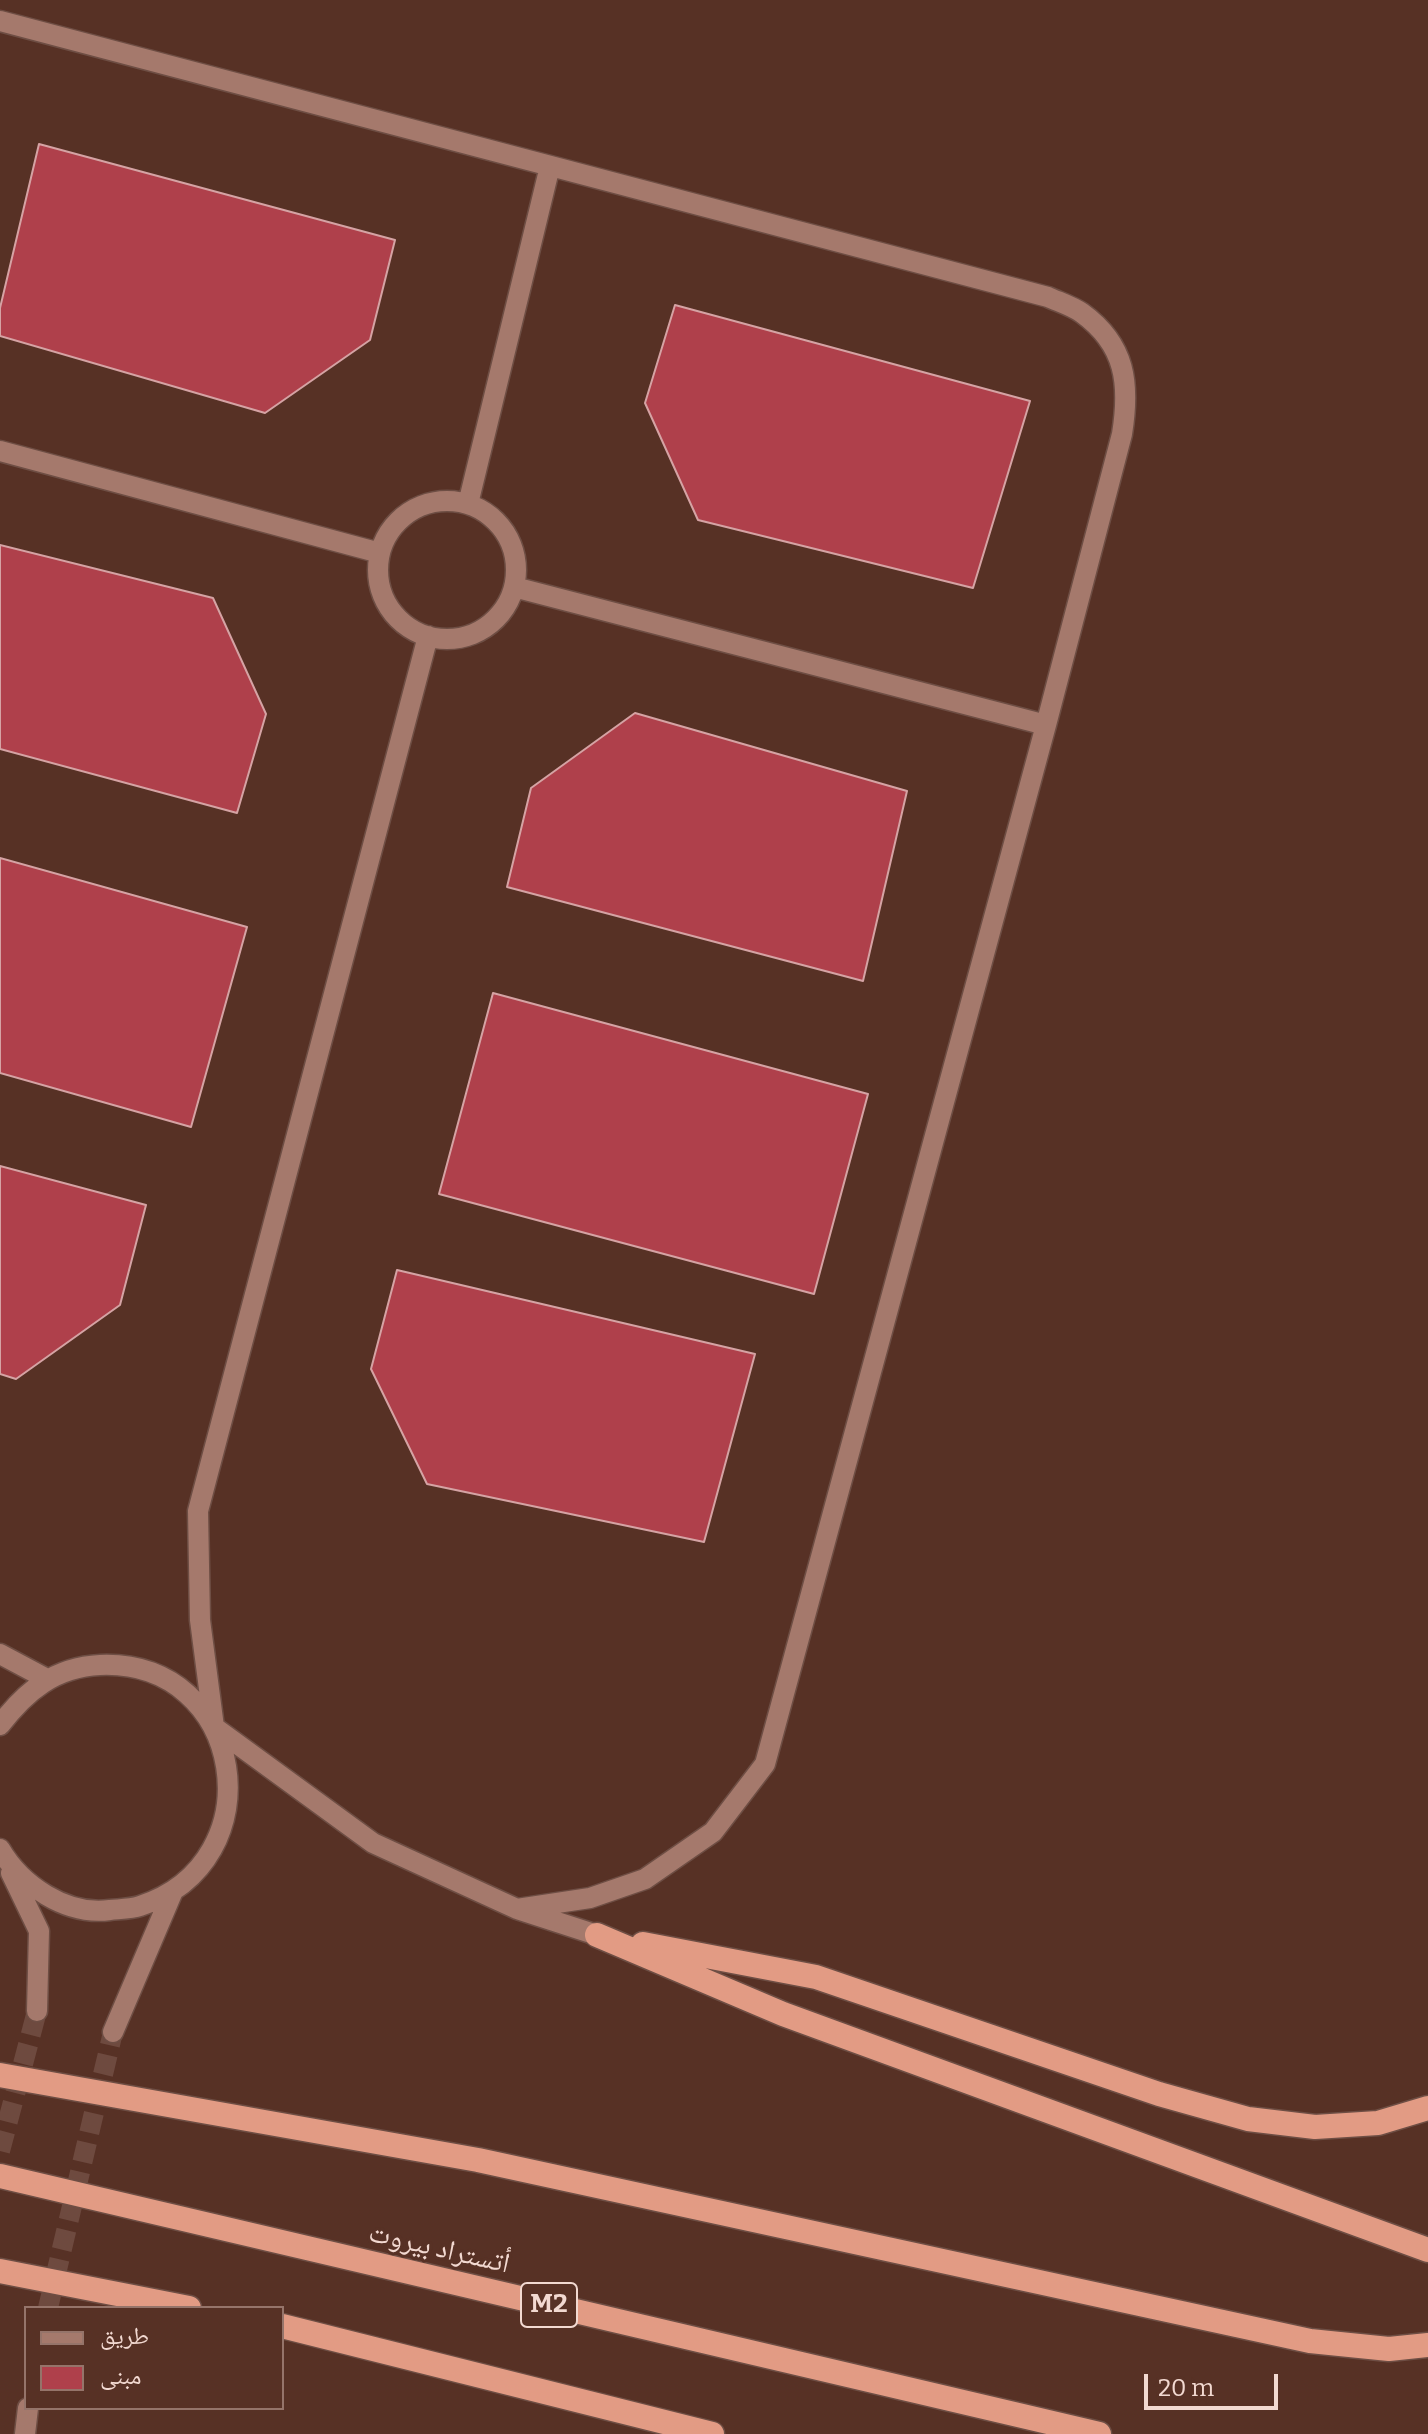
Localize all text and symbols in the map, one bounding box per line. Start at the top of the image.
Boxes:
street label: أتستراد بيروت [365,2216,513,2282]
road number: M2 [521,2283,577,2327]
legend [24,2306,284,2410]
text: طريق [100,2322,149,2350]
scale bar [1148,2358,1282,2408]
text: مبنى [100,2362,141,2390]
text: 20 m [1158,2374,1214,2402]

